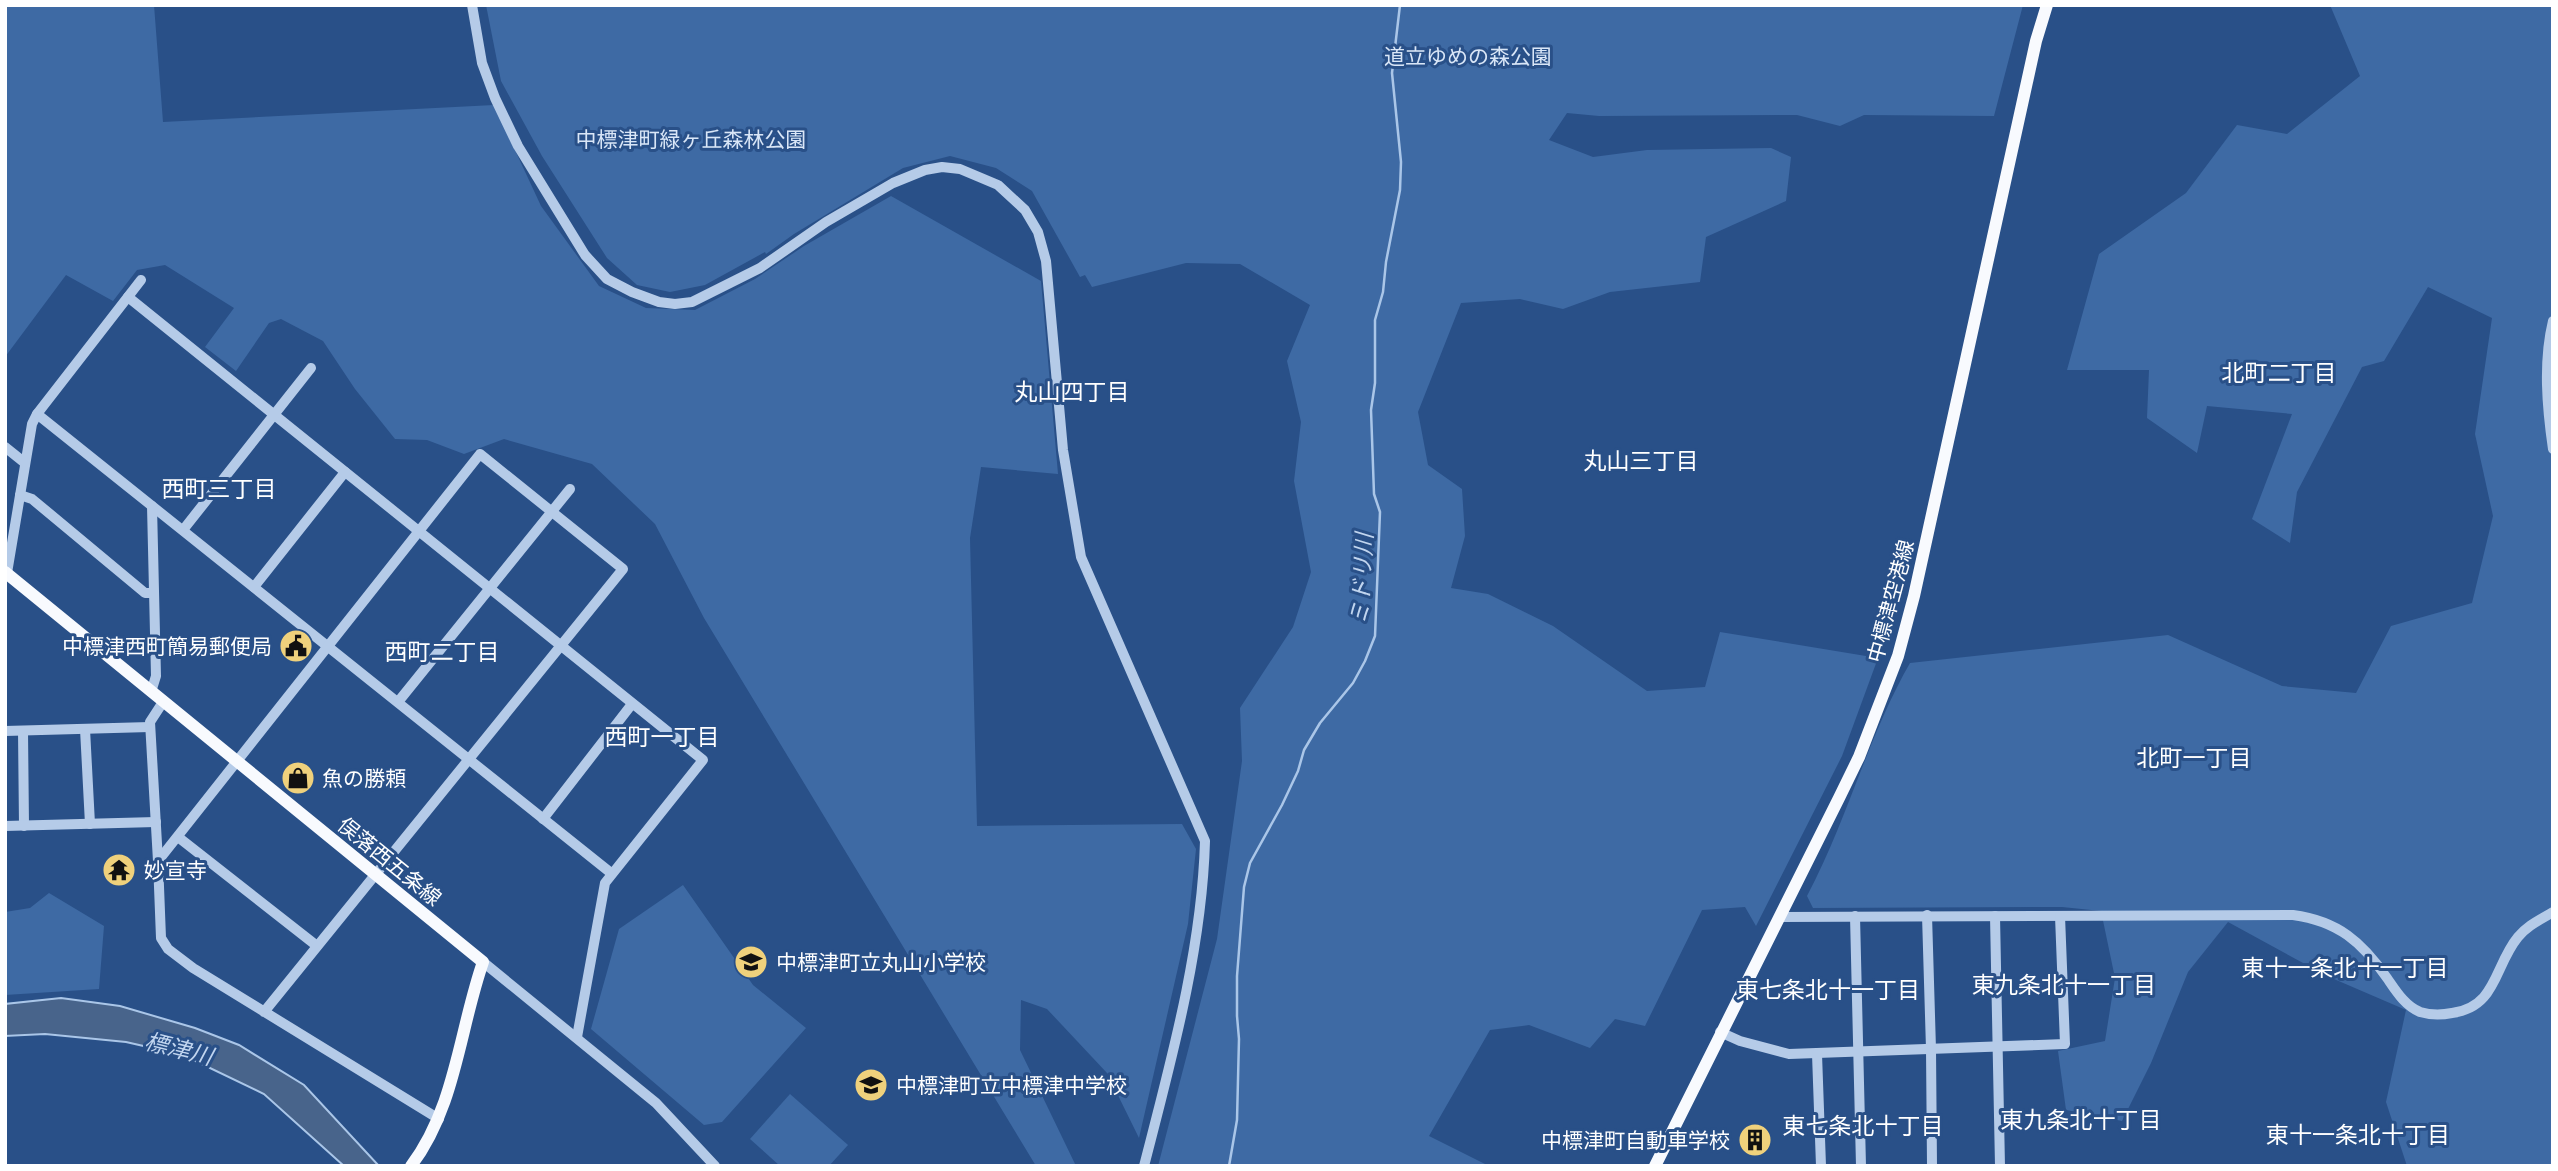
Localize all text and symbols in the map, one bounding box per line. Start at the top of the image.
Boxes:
park label: 道立ゆめの森公園 [1384,42,1552,70]
park label: 中標津町緑ヶ丘森林公園 [576,125,807,153]
district label: 北町二丁目 [2222,356,2337,388]
district label: 丸山四丁目 [1015,375,1130,407]
district label: 丸山三丁目 [1584,444,1699,476]
district label: 西町三丁目 [162,472,277,504]
water label: ミドリ川 [1343,529,1380,626]
street label: 中標津空港線 [1860,537,1920,665]
public building icon: 中標津西町簡易郵便局 [277,627,315,665]
place label: 中標津西町簡易郵便局 [62,632,272,660]
district label: 西町二丁目 [385,635,500,667]
district label: 西町一丁目 [605,720,720,752]
district label: 北町一丁目 [2137,741,2252,773]
shop icon: 魚の勝頼 [279,759,317,797]
place label: 魚の勝頼 [322,764,406,792]
street label: 俣落西五条線 [332,810,448,912]
temple icon: 妙宣寺 [100,851,138,889]
place label: 妙宣寺 [144,856,207,884]
school or university icon: 中標津町立丸山小学校 [732,943,770,981]
place label: 中標津町立丸山小学校 [776,948,986,976]
district label: 東十一条北十一丁目 [2242,951,2449,983]
district label: 東九条北十一丁目 [1972,968,2156,1000]
district label: 東七条北十一丁目 [1736,973,1920,1005]
water label: 標津川 [142,1024,219,1073]
school or university icon: 中標津町立中標津中学校 [852,1066,890,1104]
place label: 中標津町立中標津中学校 [896,1071,1127,1099]
district label: 東九条北十丁目 [2001,1103,2162,1135]
district label: 東七条北十丁目 [1783,1109,1944,1141]
district label: 東十一条北十丁目 [2266,1118,2450,1150]
building icon: 中標津町自動車学校 [1736,1121,1774,1159]
place label: 中標津町自動車学校 [1541,1126,1730,1154]

